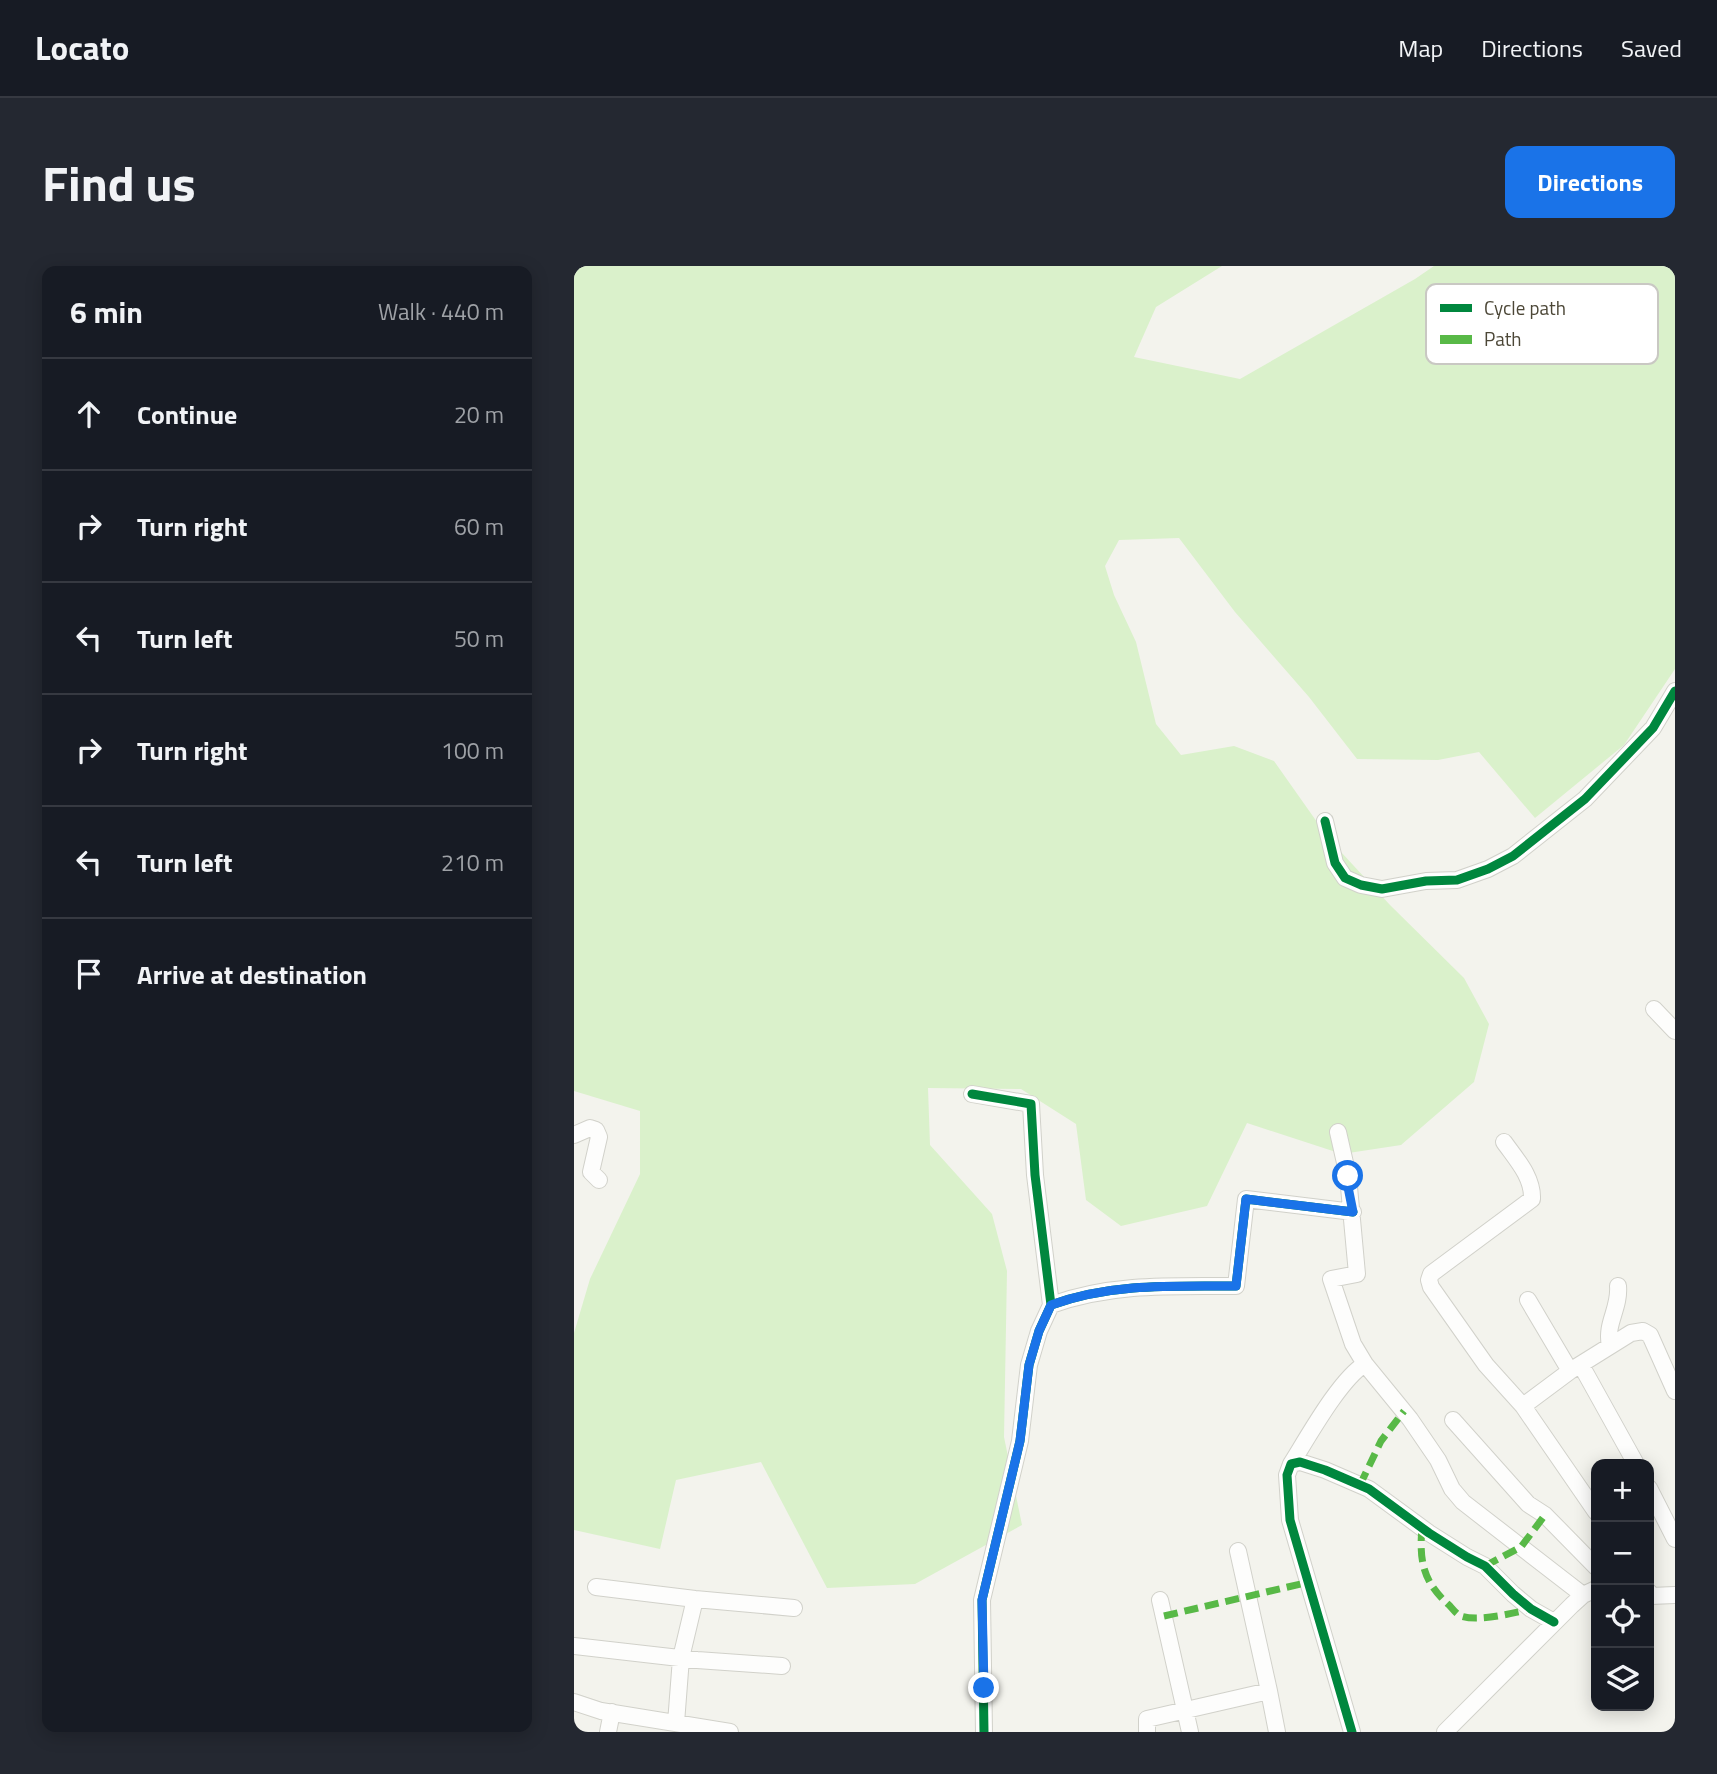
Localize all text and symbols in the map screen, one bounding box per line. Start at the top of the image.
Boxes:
text: Locato [35,23,129,73]
text: Map [1398,30,1443,66]
text: Directions [1481,30,1583,66]
text: Saved [1621,30,1682,66]
text: Find us [42,145,196,220]
button: Directions [1505,146,1675,218]
legend [1426,284,1658,364]
text: 6 min [70,289,143,335]
text: Cycle path [1484,293,1566,322]
text: Walk · 440 m [378,294,504,329]
text: Path [1484,324,1522,353]
icon: ahead [70,395,108,433]
text: Continue [137,395,237,434]
text: 20 m [454,397,504,432]
icon: right [70,507,108,545]
text: Turn right [137,507,248,546]
text: 60 m [454,509,504,544]
icon: left [70,619,108,657]
text: Turn left [137,619,232,658]
text: 50 m [454,621,504,656]
icon: right [70,731,108,769]
text: Turn right [137,731,248,770]
text: 100 m [441,733,504,768]
icon: left [70,843,108,881]
text: Turn left [137,843,232,882]
text: 210 m [441,845,504,880]
icon: arrive [70,955,108,993]
text: Arrive at destination [137,955,367,994]
route start [1332,1160,1363,1191]
map controls [1591,1459,1654,1711]
button: + [1591,1459,1654,1522]
button: − [1591,1522,1654,1585]
button: locate [1591,1585,1654,1648]
button: layers [1591,1648,1654,1711]
route end [968,1672,999,1703]

